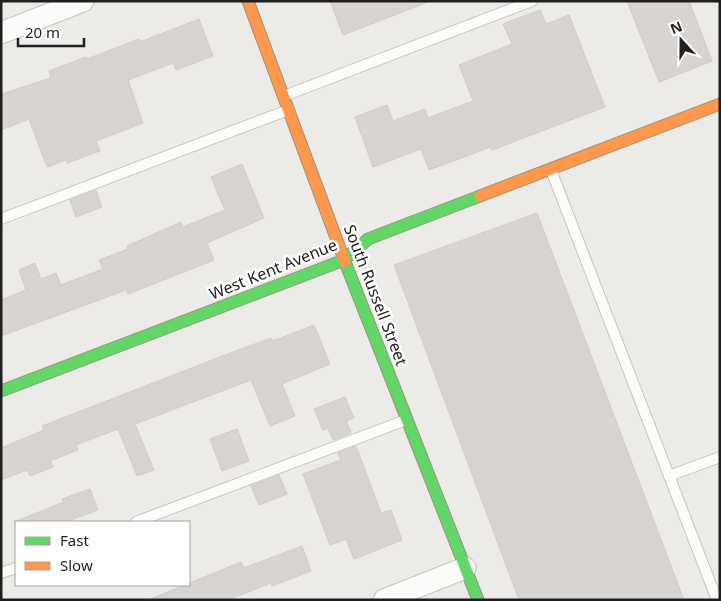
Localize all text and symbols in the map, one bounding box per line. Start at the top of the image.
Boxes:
scale bar [18,15,84,47]
north arrow [656,15,706,65]
text: N [667,16,685,38]
text: 20 m [25,22,60,42]
street label: South Russell Street [339,221,413,369]
street label: West Kent Avenue [206,233,340,305]
legend [15,521,190,586]
text: Fast [60,530,89,550]
text: Slow [60,555,93,575]

